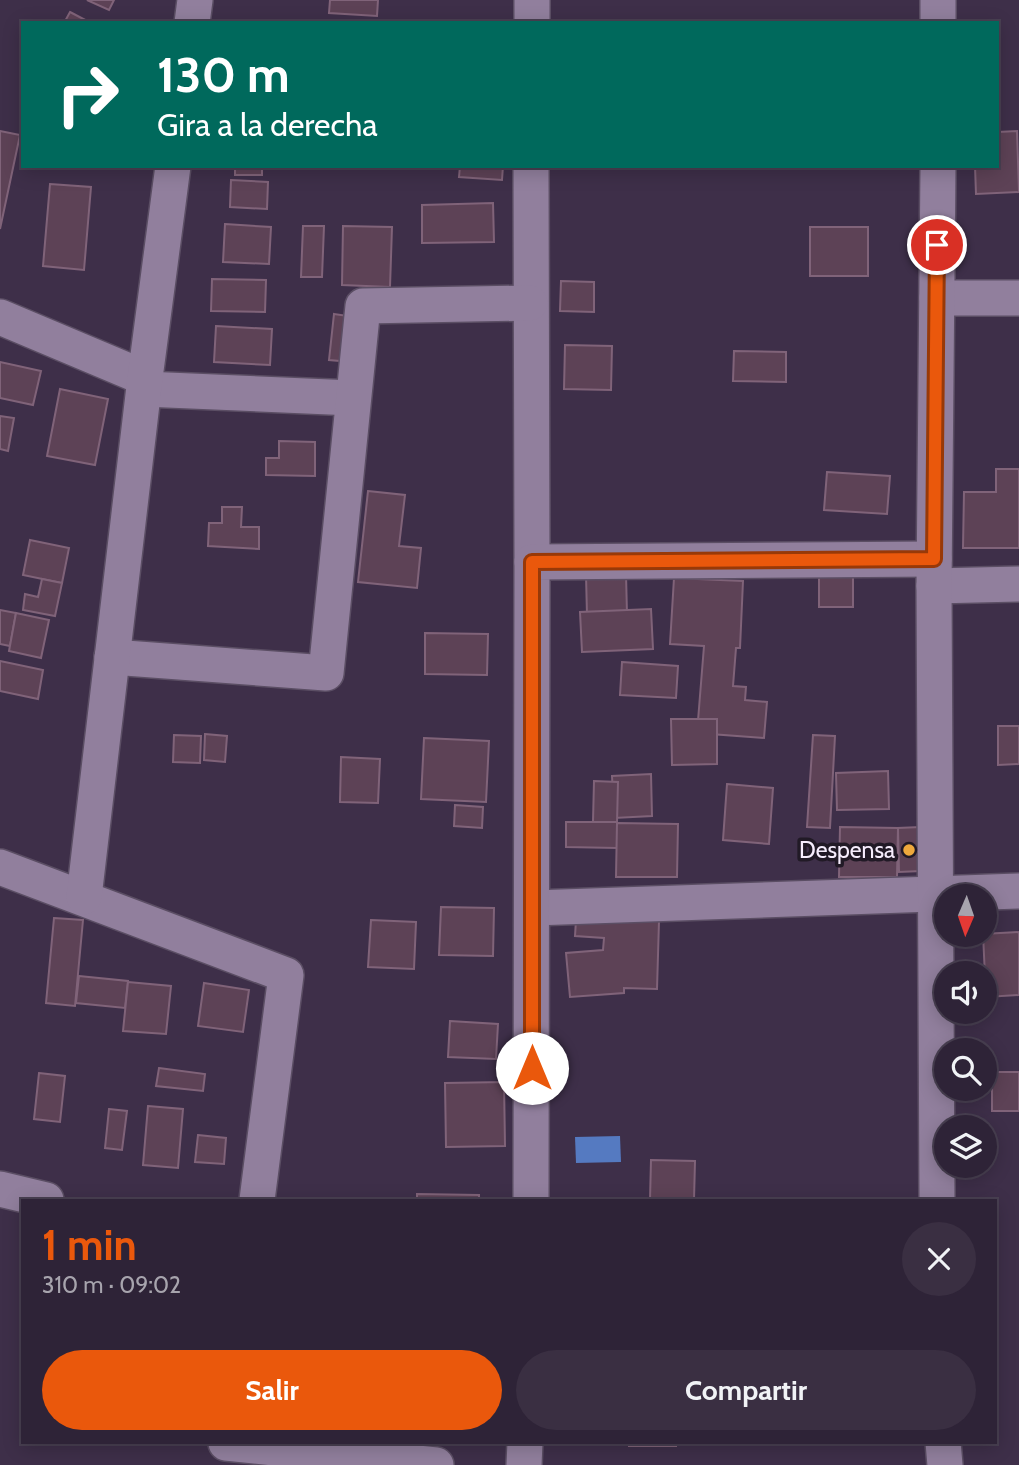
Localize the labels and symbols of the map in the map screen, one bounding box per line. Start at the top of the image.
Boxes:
pin [907,215,967,275]
place label: Despensa [799,836,895,864]
marker: Despensa [901,842,917,858]
north arrow [934,884,998,947]
position arrow [495,1031,569,1105]

